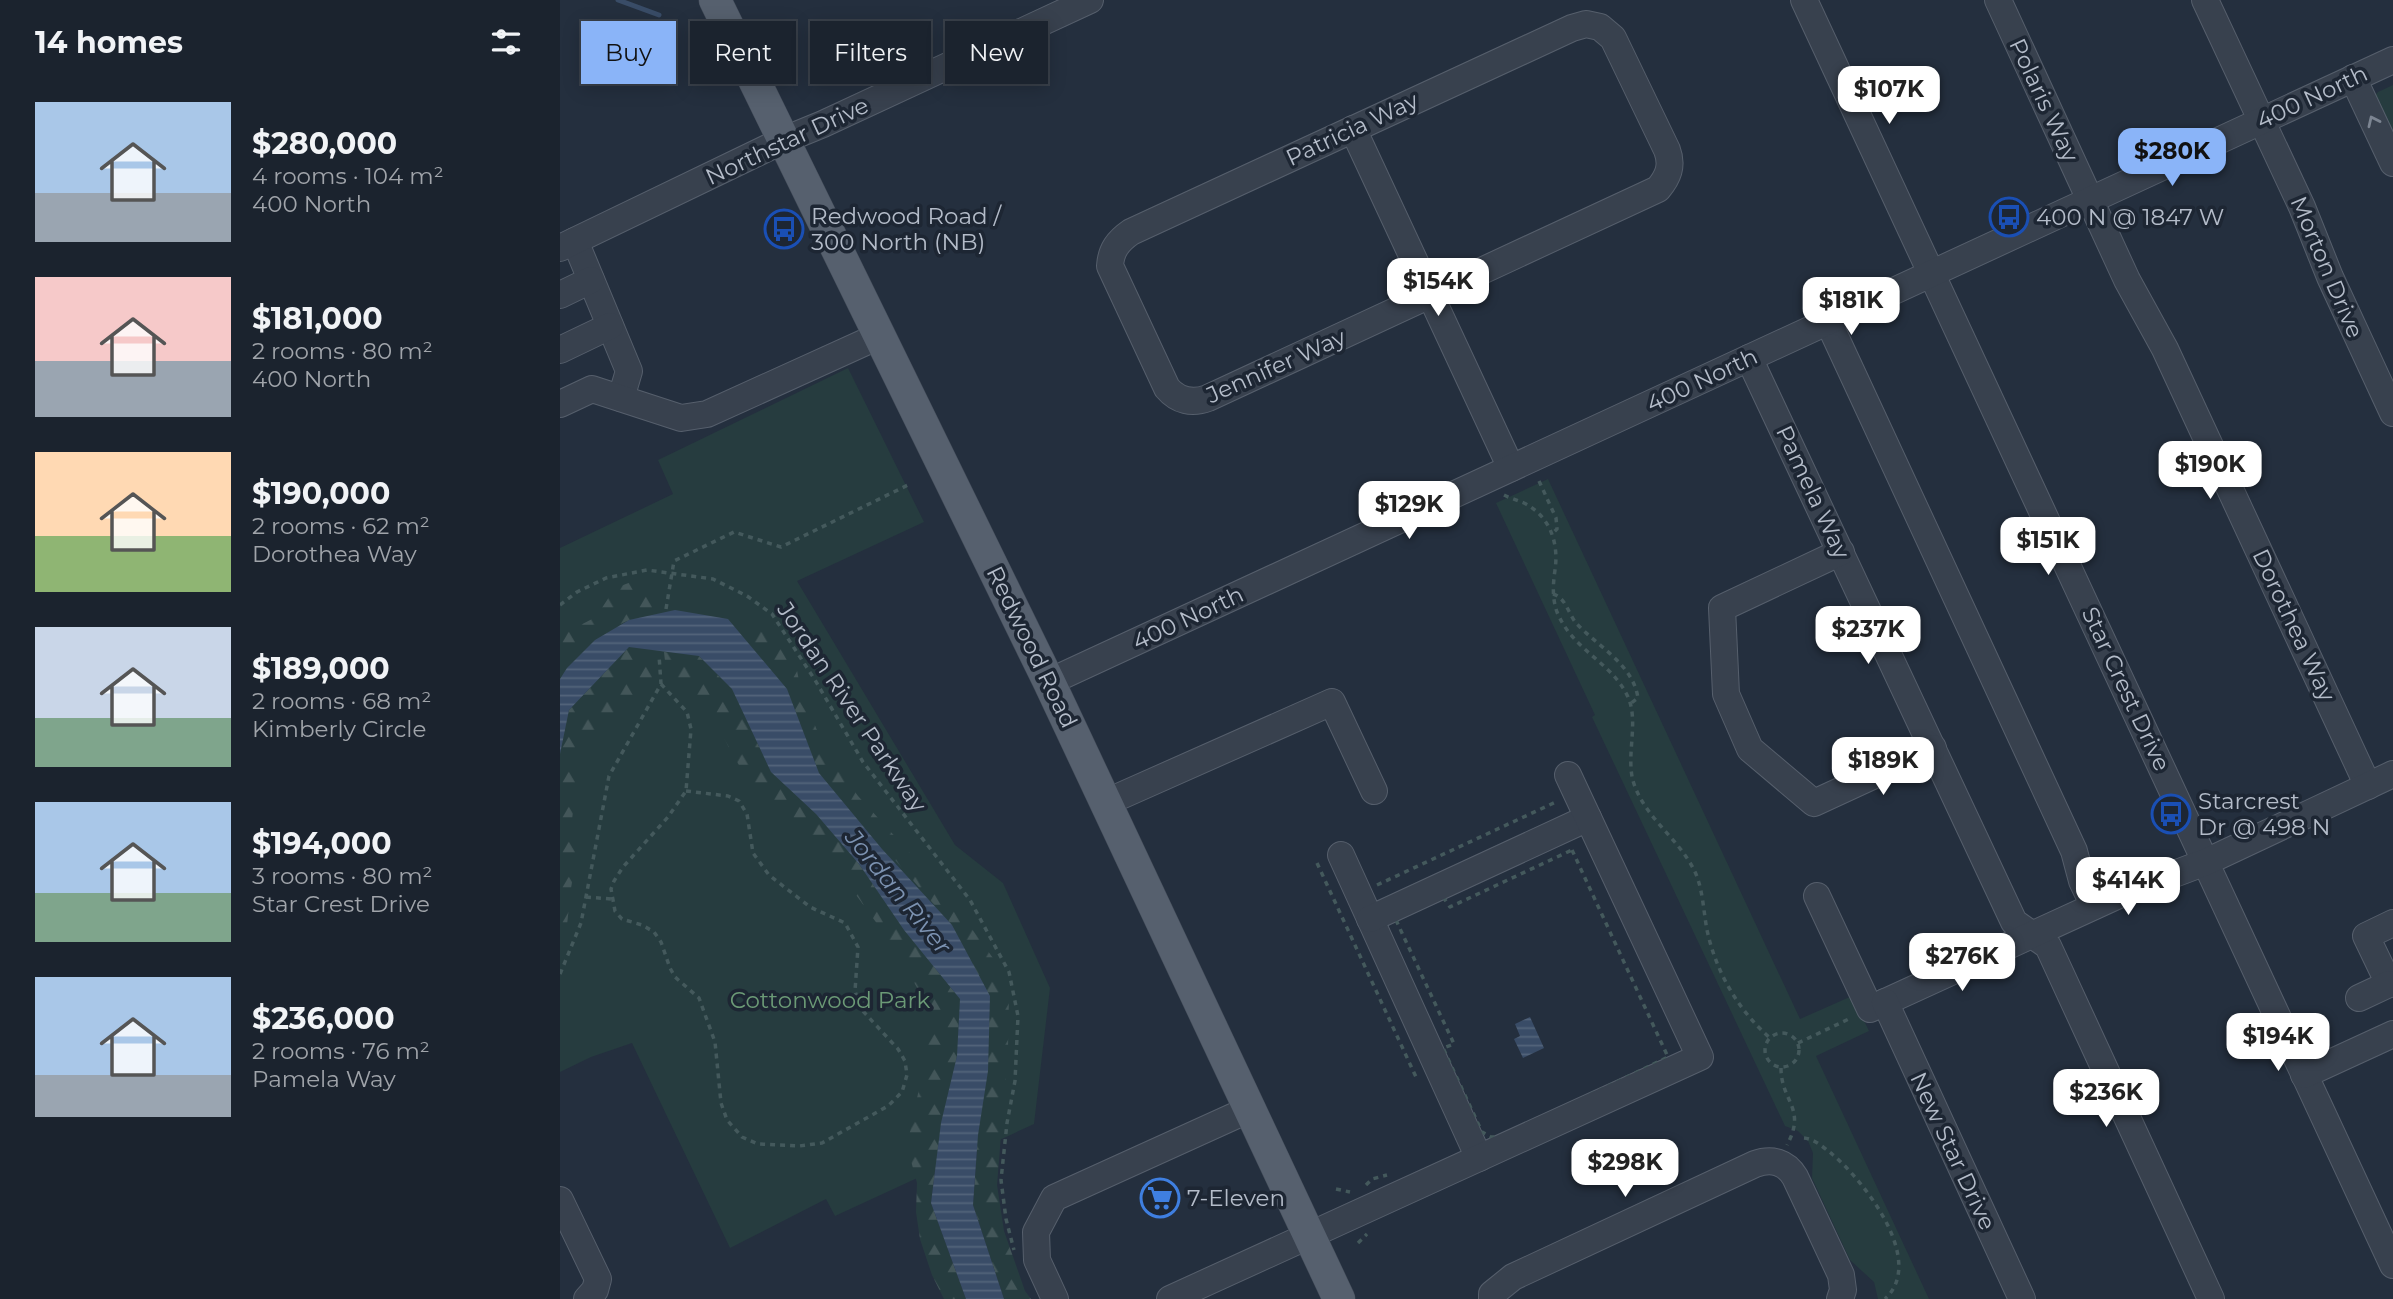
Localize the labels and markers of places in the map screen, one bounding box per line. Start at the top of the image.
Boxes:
pin: $107K [1840,66,1938,126]
pin: $280K [2123,128,2221,188]
bus stop icon: 400 N @ 1847 W [1988,196,2030,238]
place label: Redwood Road / 300 North (NB) [811,202,1003,256]
place label: 400 N @ 1847 W [2036,203,2224,231]
bus stop icon: Redwood Road / 300 North (NB) [763,208,805,250]
pin: $154K [1389,258,1487,318]
pin: $181K [1802,278,1900,337]
pin: $190K [2161,442,2259,501]
pin: $129K [1360,482,1458,541]
pin: $151K [1999,518,2097,577]
pin: $237K [1819,606,1917,666]
pin: $189K [1834,738,1932,797]
place label: Starcrest Dr @ 498 N [2198,787,2330,841]
bus stop icon: Starcrest Dr @ 498 N [2150,793,2192,835]
pin: $414K [2079,858,2177,917]
pin: $276K [1913,934,2011,993]
pin: $194K [2229,1014,2327,1073]
pin: $236K [2057,1070,2155,1129]
pin: $298K [1576,1140,1674,1199]
supermarket icon: 7-Eleven [1139,1177,1181,1219]
place label: 7-Eleven [1187,1184,1285,1212]

